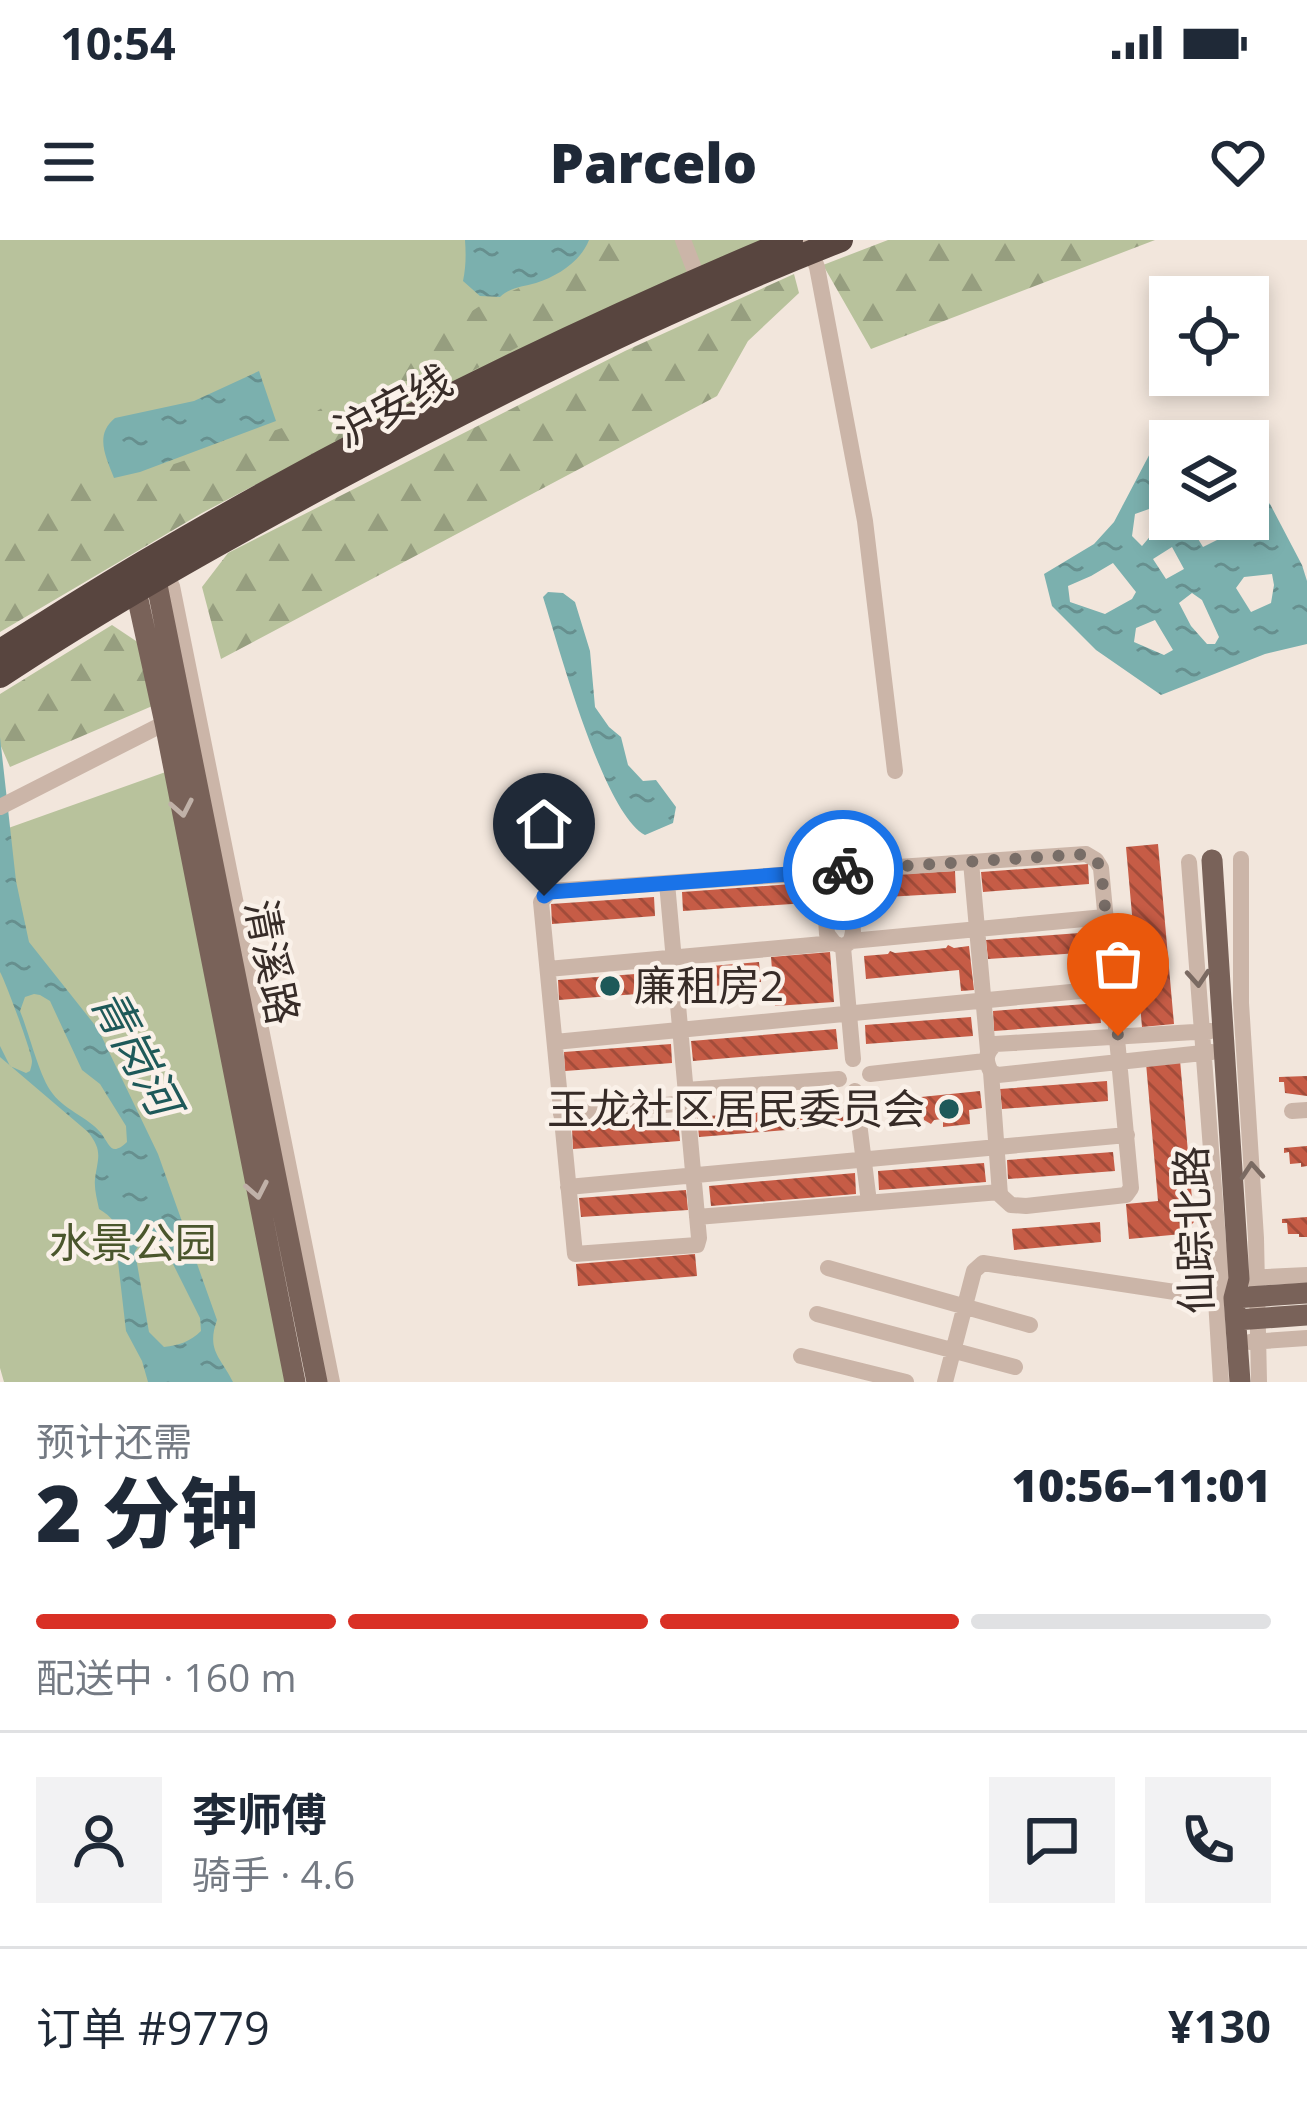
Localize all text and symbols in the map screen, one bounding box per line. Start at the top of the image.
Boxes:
text: 10:54 [60,12,176,73]
text: Parcelo [550,125,757,199]
icon: menu [36,129,102,195]
icon: heart [1205,129,1271,195]
map controls [1149,276,1269,540]
button: locate [1149,276,1269,396]
street label: 沪安线 [323,350,461,459]
button: layers [1149,420,1269,540]
pin [493,773,595,896]
icon: home [511,791,577,857]
one-way arrow [168,798,193,818]
courier [783,810,903,930]
icon: bike [810,837,876,903]
street label: 清溪路 [233,894,313,1029]
pin [1067,913,1169,1036]
icon: bag [1085,931,1151,997]
place label: 廉租房2 [634,956,784,1013]
one-way arrow [1184,969,1210,988]
marker: 廉租房2 [597,973,623,999]
water label: 青岗河 [79,977,200,1132]
place label: 玉龙社区居民委员会 [547,1079,925,1136]
marker: 玉龙社区居民委员会 [936,1096,962,1122]
street label: 仙踪北路 [1161,1145,1224,1315]
one-way arrow [1239,1161,1265,1180]
one-way arrow [244,1180,269,1200]
park label: 水景公园 [49,1213,217,1270]
text: 预计还需 [36,1414,192,1467]
text: 10:56–11:01 [1012,1454,1271,1515]
text: 2 分钟 [36,1459,258,1565]
text: 配送中 · 160 m [36,1650,297,1703]
button: person [36,1777,162,1903]
button: chat [989,1777,1115,1903]
button: phone [1145,1777,1271,1903]
text: 李师傅 [192,1783,327,1844]
text: 骑手 · 4.6 [192,1847,355,1900]
text: ¥130 [1168,1995,1271,2056]
text: 订单 #9779 [36,1997,270,2058]

